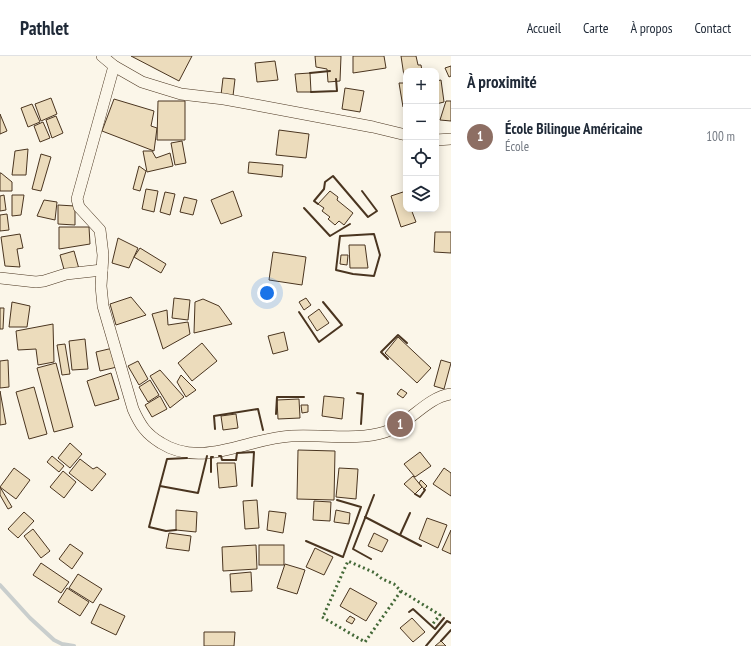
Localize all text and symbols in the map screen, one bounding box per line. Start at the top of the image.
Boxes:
text: Pathlet [20,16,69,40]
text: Accueil [527,19,561,37]
text: Carte [583,19,609,37]
text: À propos [631,19,673,37]
text: Contact [695,19,731,37]
map controls [403,68,439,212]
button: + [403,68,439,104]
text: À proximité [467,71,537,93]
button: − [403,104,439,140]
text: École Bilingue Américaine [505,119,643,138]
text: 1 [477,128,483,145]
text: 100 m [706,128,735,145]
text: École [505,138,529,155]
button: locate [403,140,439,176]
button: layers [403,176,439,212]
your location [257,283,277,303]
pin: 1 [387,409,413,439]

